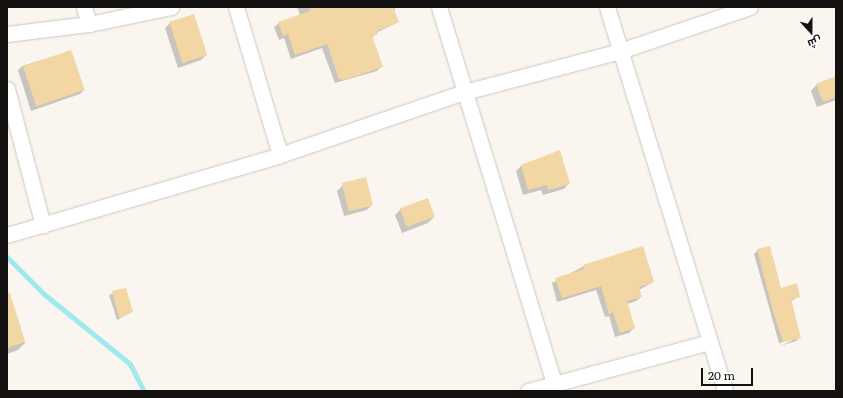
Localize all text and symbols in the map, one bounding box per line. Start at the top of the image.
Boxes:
north arrow [791,12,831,52]
text: ش [806,33,825,53]
scale bar [703,360,755,386]
text: 20 m [708,366,735,384]

